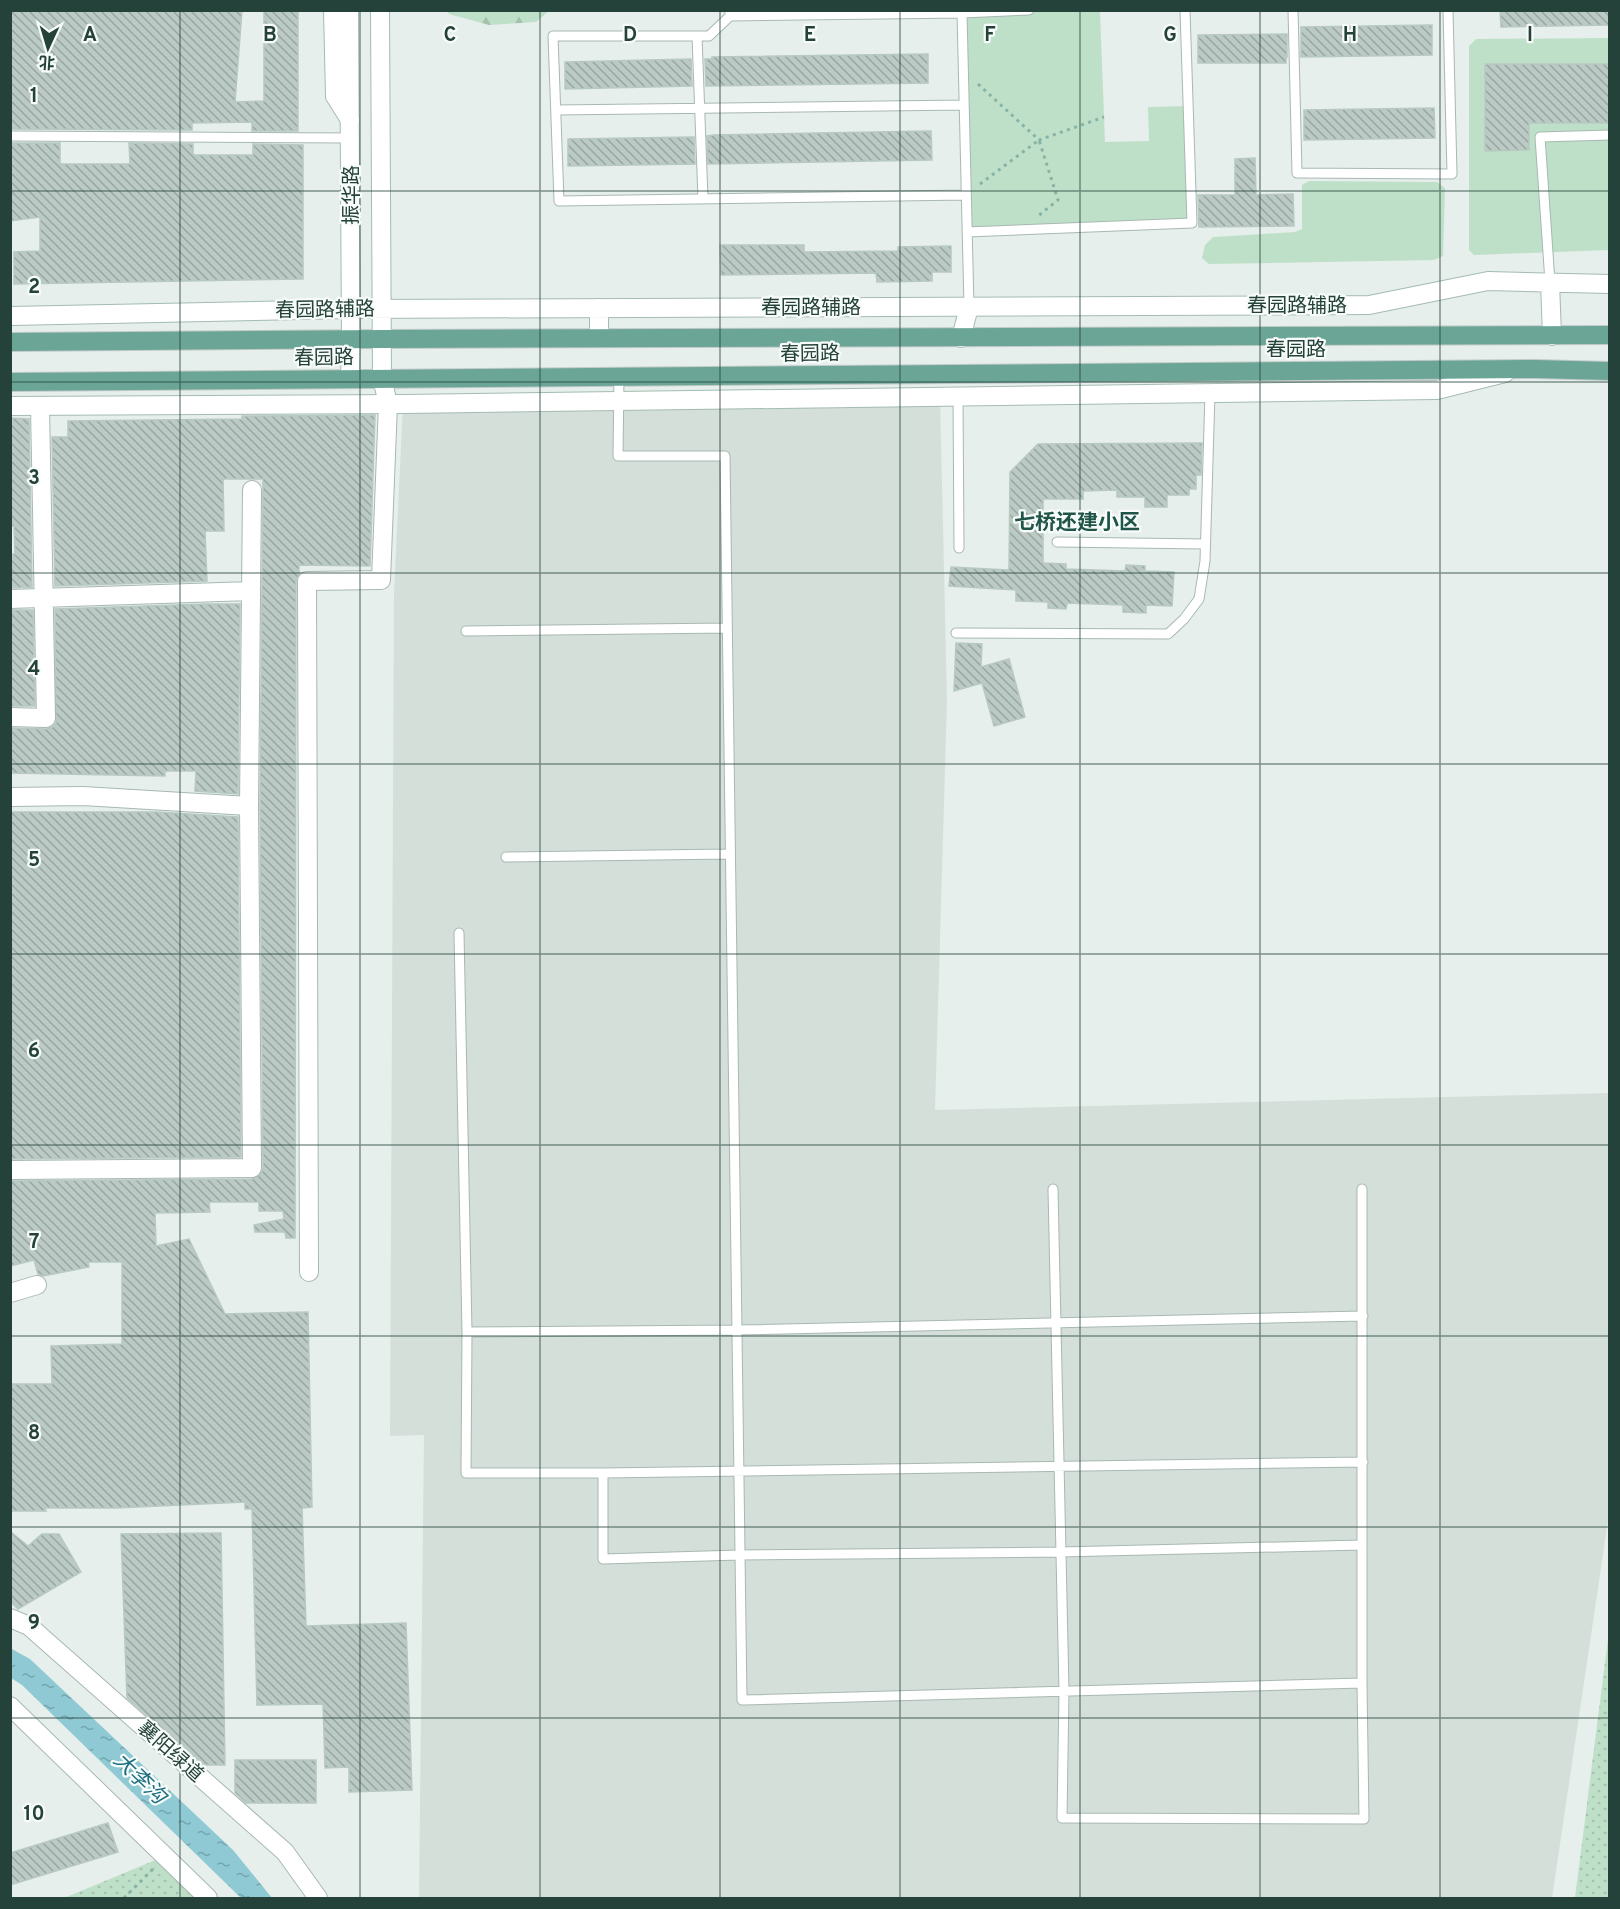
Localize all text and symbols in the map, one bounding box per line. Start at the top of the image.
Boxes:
north arrow [18,18,78,78]
text: A [83,23,97,49]
text: B [263,23,277,49]
text: C [444,23,456,49]
text: D [623,23,637,49]
text: E [804,23,816,49]
text: F [984,23,996,49]
text: G [1163,23,1177,49]
text: H [1343,23,1357,49]
text: I [1527,23,1533,49]
text: 北 [38,50,56,72]
text: 1 [30,84,38,110]
street label: 振华路 [340,165,366,225]
text: 2 [28,275,40,301]
street label: 春园路辅路 [1247,294,1347,320]
street label: 春园路辅路 [761,296,861,322]
street label: 春园路辅路 [275,297,375,325]
street label: 春园路 [1266,338,1326,364]
street label: 春园路 [780,341,840,369]
street label: 春园路 [294,345,354,373]
text: 3 [28,466,40,492]
district label: 七桥还建小区 [1014,510,1140,537]
text: 4 [28,657,40,683]
text: 5 [28,848,40,874]
text: 6 [28,1039,40,1065]
text: 7 [29,1230,39,1256]
text: 8 [28,1421,40,1447]
text: 9 [28,1611,40,1637]
street label: 襄阳绿道 [131,1716,208,1789]
water label: 大李沟 [107,1747,172,1812]
text: 10 [23,1802,45,1828]

